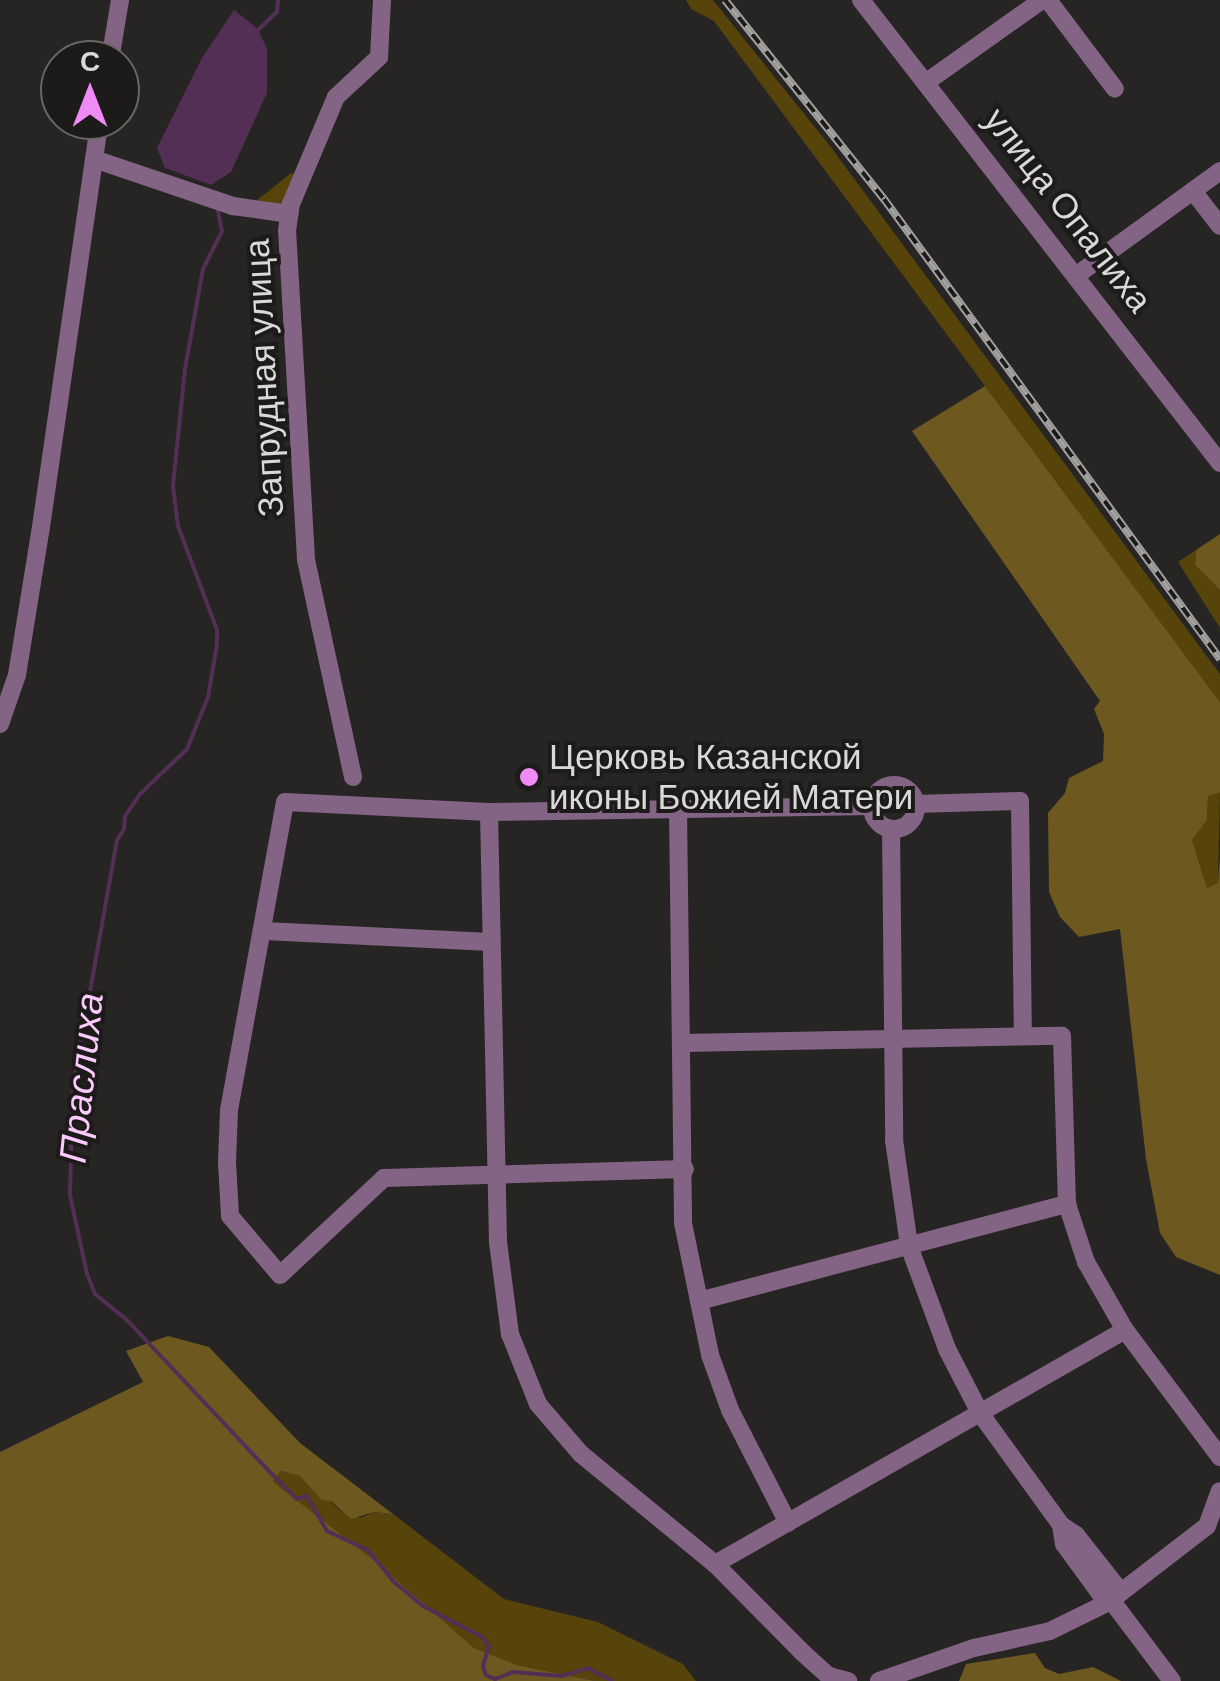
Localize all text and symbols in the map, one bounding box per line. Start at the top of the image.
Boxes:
north arrow [40,40,140,140]
text: С [80,43,100,80]
street label: улица Опалиха [975,99,1161,321]
street label: Запрудная улица [236,238,292,518]
place label: Церковь Казанской иконы Божией Матери [549,736,913,818]
marker: Церковь Казанской иконы Божией Матери [518,766,540,788]
water label: Праслиха [50,991,114,1165]

